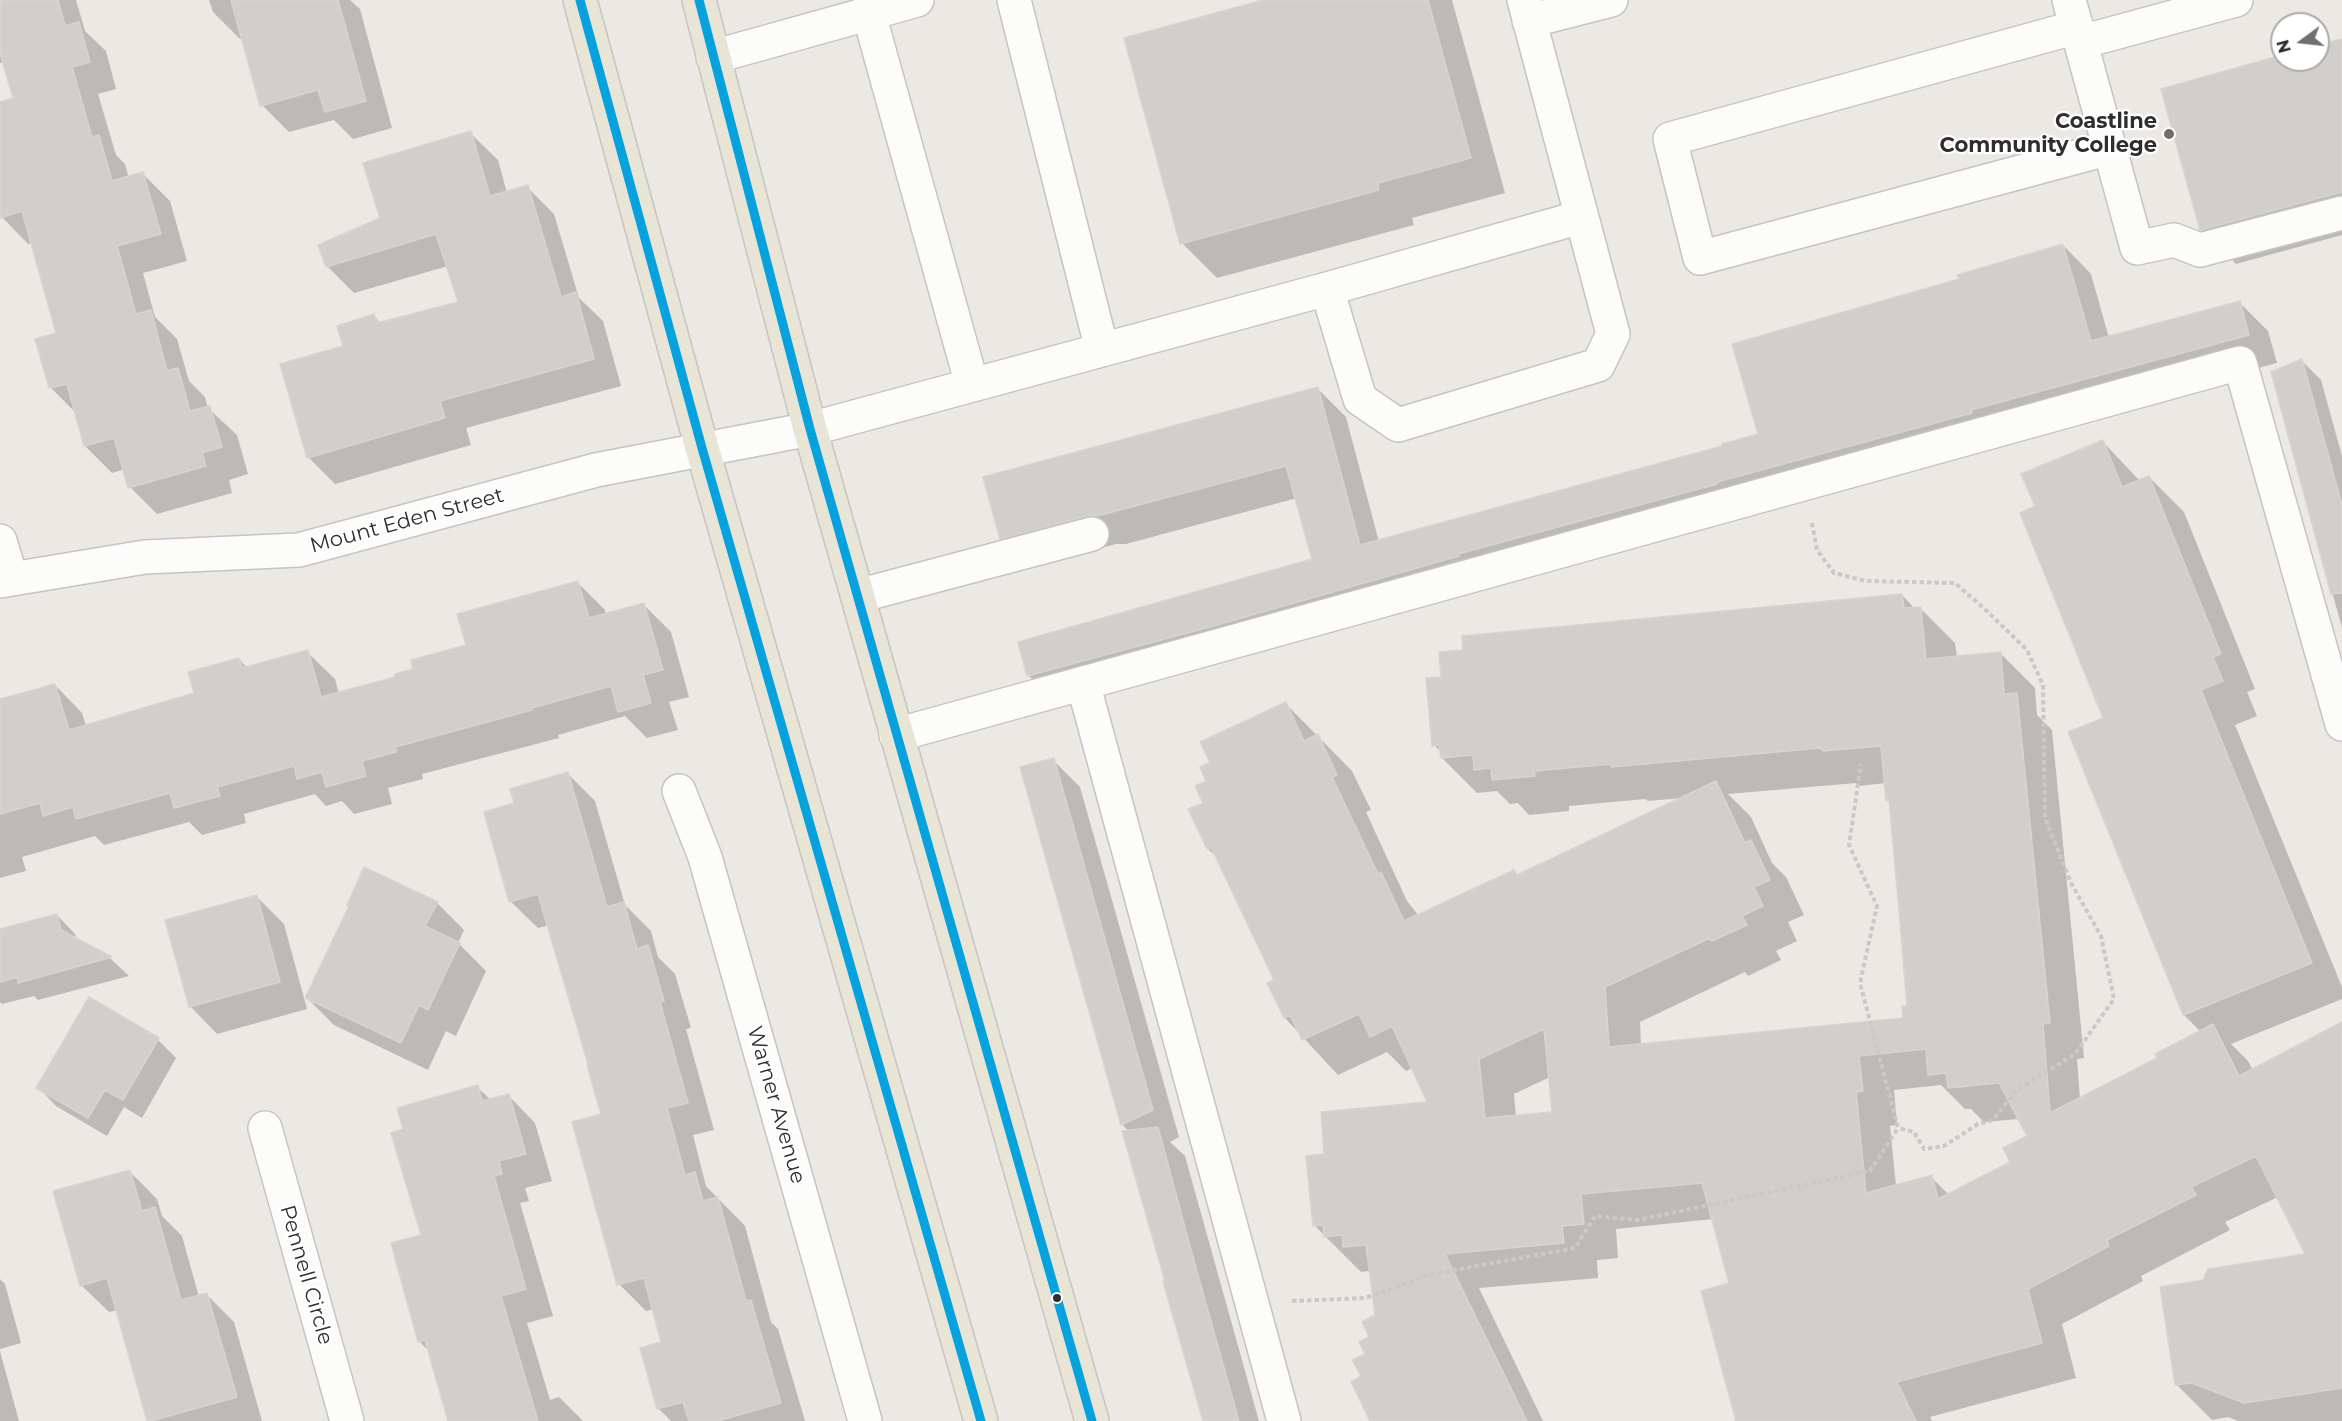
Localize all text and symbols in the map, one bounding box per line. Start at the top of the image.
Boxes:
north arrow [2270,12,2330,72]
text: N [2273,38,2295,55]
place label: Coastline Community College [1940,109,2157,159]
marker: Coastline Community College [2162,127,2176,141]
street label: Mount Eden Street [307,483,507,559]
street label: Warner Avenue [741,1023,811,1187]
street label: Pennell Circle [274,1202,338,1348]
unlabelled marker [1051,1292,1063,1304]

